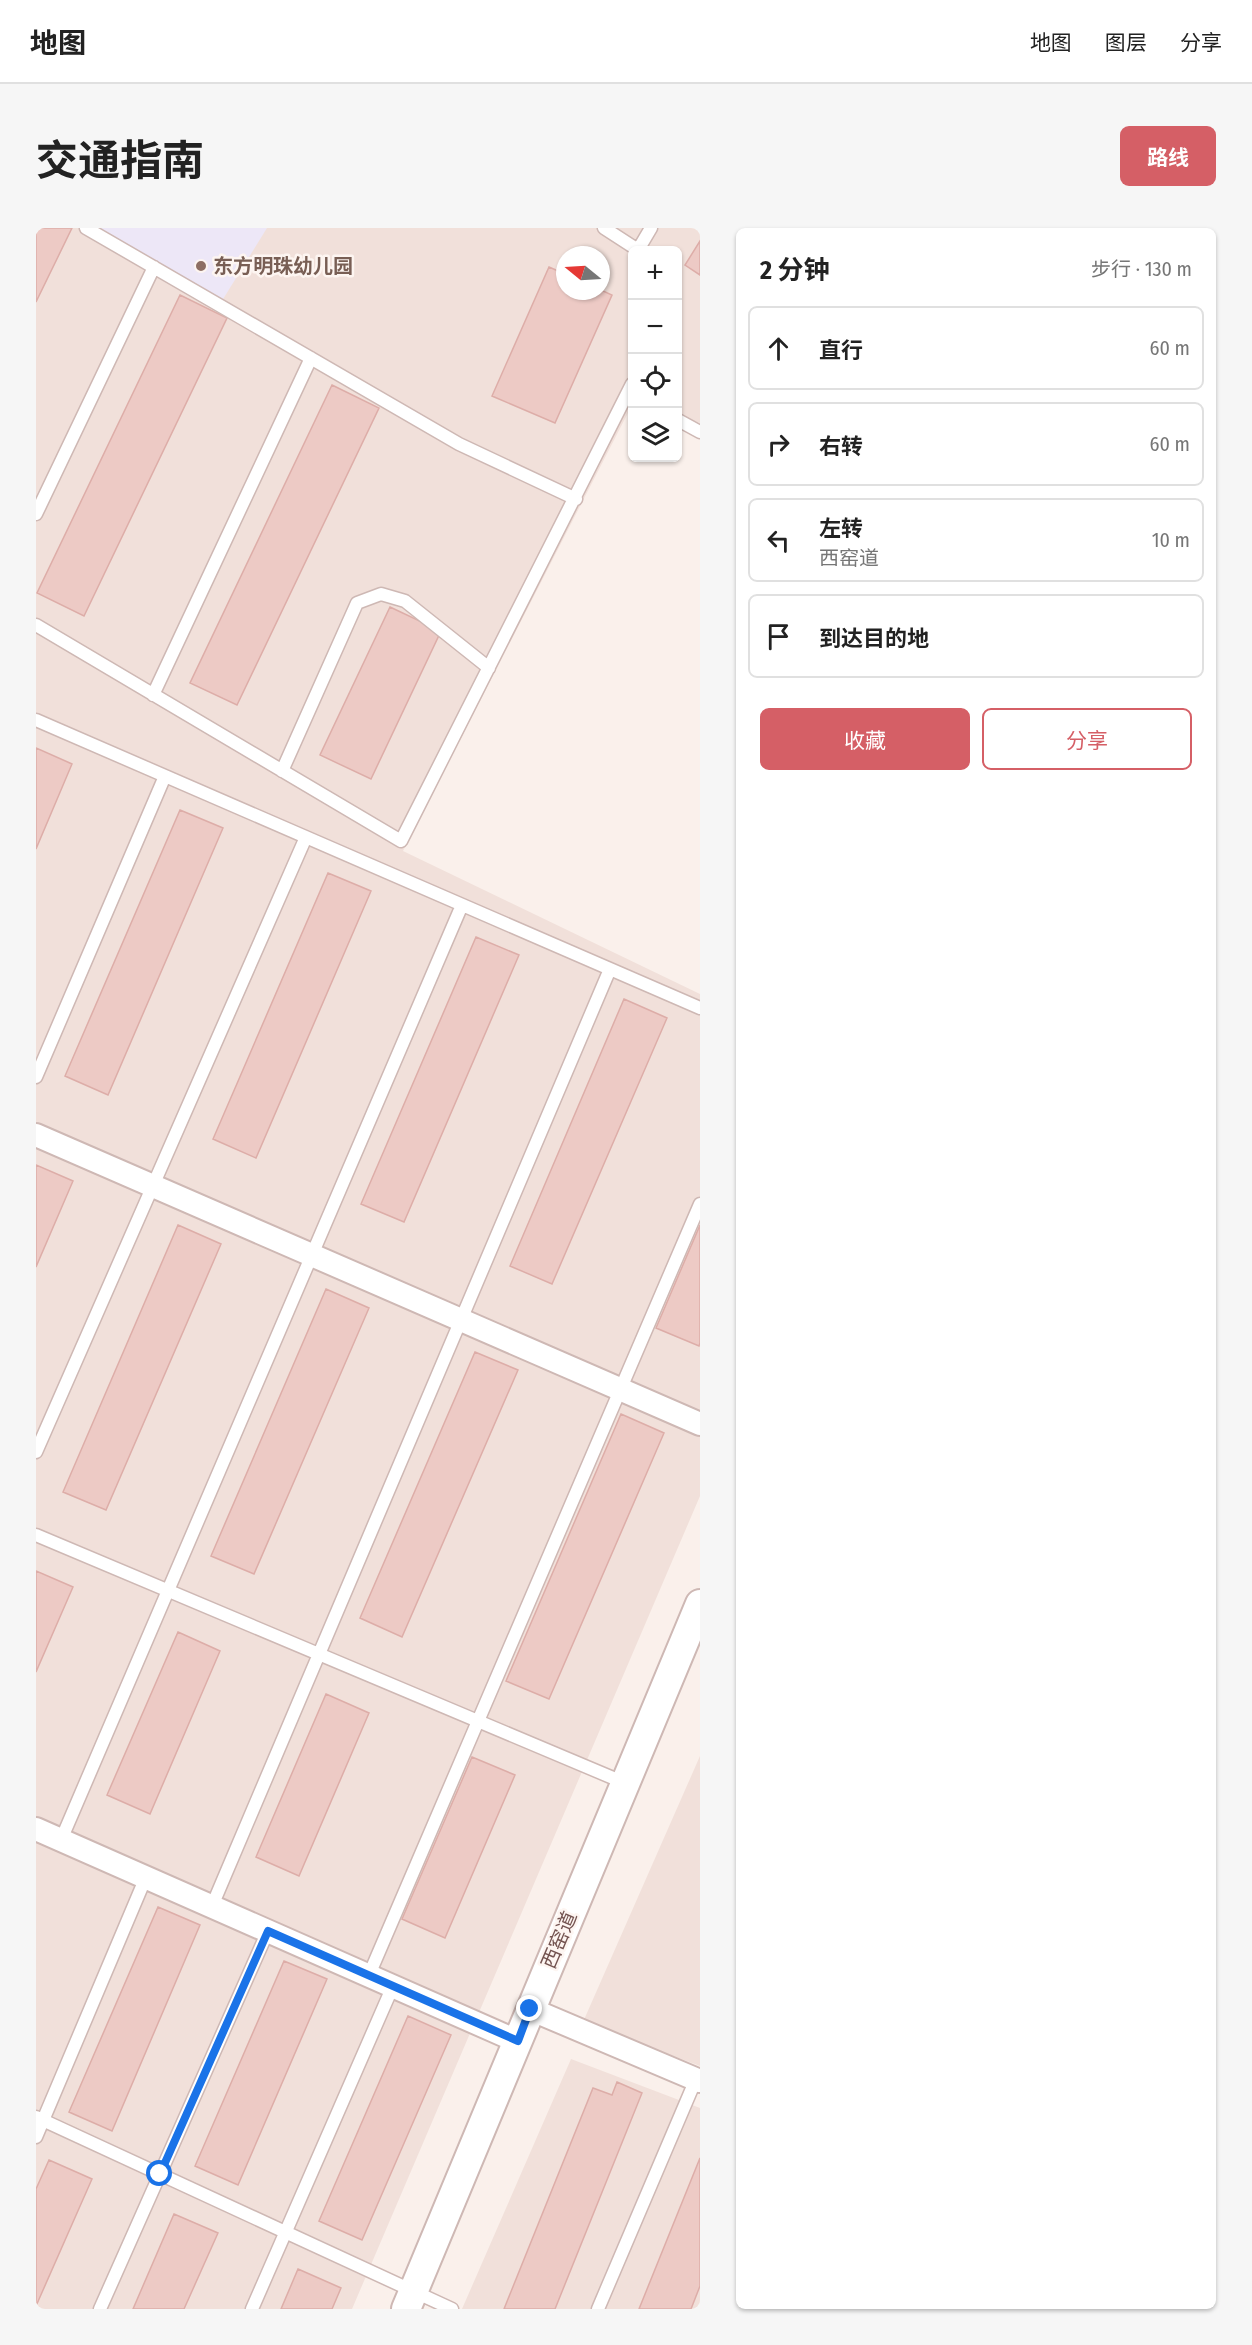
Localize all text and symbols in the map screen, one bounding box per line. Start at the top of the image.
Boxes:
text: 地图 [30,27,86,60]
text: 地图 [1030,30,1072,56]
text: 图层 [1105,30,1147,56]
text: 分享 [1180,30,1222,56]
button: 路线 [1120,126,1216,186]
text: 交通指南 [36,136,204,186]
north arrow [556,246,610,300]
map controls [628,246,682,462]
button: + [628,246,682,300]
place label: 东方明珠幼儿园 [213,254,353,278]
text: 2 分钟 [760,255,829,286]
text: 步行 · 130 m [1091,257,1192,281]
marker: 东方明珠幼儿园 [194,259,208,273]
button: − [628,300,682,354]
icon: ahead [762,332,795,365]
text: 60 m [1150,336,1190,360]
text: 直行 [819,337,863,364]
button: locate [628,354,682,408]
button: layers [628,408,682,462]
icon: right [762,428,795,461]
text: 60 m [1150,432,1190,456]
text: 右转 [819,433,863,460]
text: 左转 [819,515,863,542]
icon: left [762,524,795,557]
text: 10 m [1152,528,1190,552]
text: 西窑道 [819,546,879,570]
icon: arrive [762,620,795,653]
text: 到达目的地 [819,625,929,652]
button: 收藏 [760,708,970,770]
button: 分享 [982,708,1192,770]
street label: 西窑道 [536,1908,582,1972]
route end [516,1995,542,2021]
route start [146,2160,172,2186]

